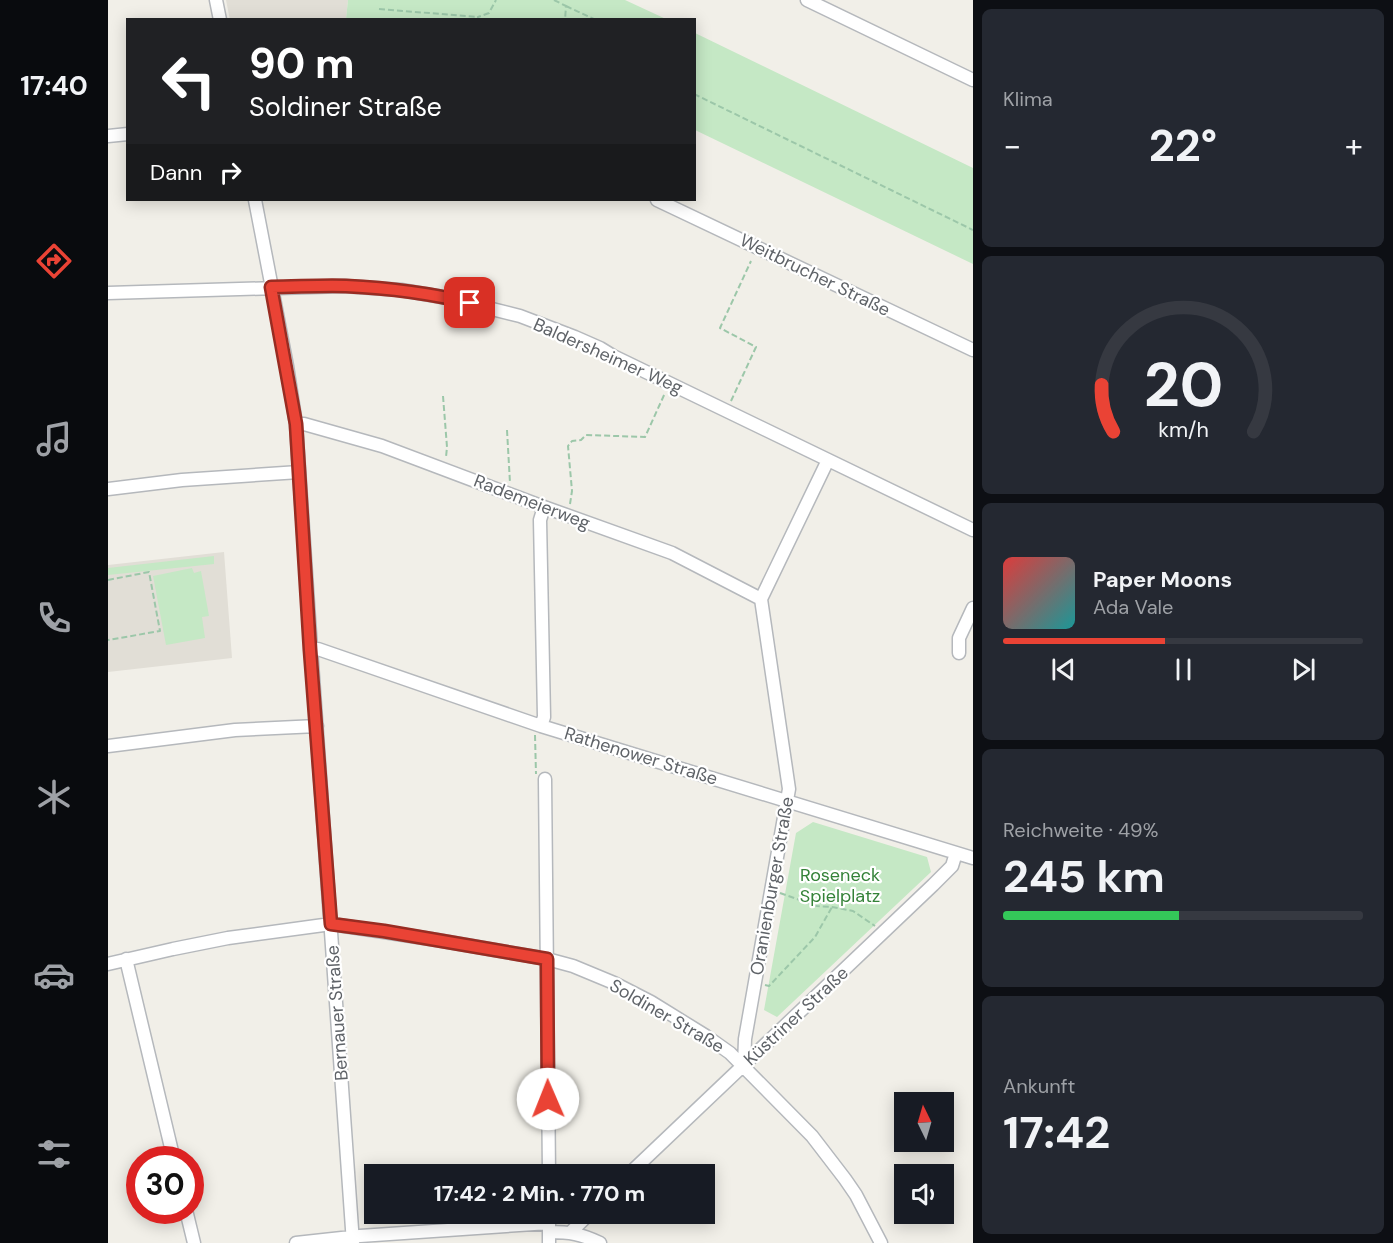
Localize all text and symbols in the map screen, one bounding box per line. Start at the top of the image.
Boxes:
text: 90 m [249,36,355,91]
icon: left [150,42,228,120]
text: 17:40 [20,68,88,103]
text: Klima [1003,86,1053,112]
text: Soldiner Straße [249,89,442,124]
text: 22° [1149,116,1217,175]
text: − [1003,124,1021,167]
text: + [1345,124,1363,167]
icon: right [214,156,247,189]
text: Dann [150,158,202,187]
street label: Weitbrucher Straße [736,228,894,322]
icon: directions [33,240,75,282]
pin [444,277,495,328]
icon: arrive [453,286,486,319]
street label: Baldersheimer Weg [529,312,687,400]
text: 20 [1143,344,1223,425]
text: km/h [1158,416,1208,444]
icon: music [33,418,75,460]
street label: Rademeierweg [470,469,594,535]
text: Paper Moons [1093,565,1232,594]
text: Ada Vale [1093,594,1173,620]
icon: phone [33,597,75,639]
icon: previous [1047,653,1080,686]
icon: pause [1167,653,1200,686]
icon: next [1287,653,1320,686]
street label: Rathenower Straße [561,721,721,791]
icon: climate [33,776,75,818]
street label: Oranienburger Straße [744,795,800,977]
text: Reichweite · 49% [1003,817,1158,843]
text: 245 km [1003,847,1165,906]
park label: Roseneck Spielplatz [800,863,880,908]
street label: Bernauer Straße [320,944,354,1082]
icon: car [33,954,75,996]
street label: Küstriner Straße [738,961,854,1071]
street label: Soldiner Straße [605,973,729,1059]
position arrow [516,1067,580,1131]
text: Ankunft [1003,1073,1075,1099]
north arrow [894,1092,954,1152]
map controls [894,1092,954,1224]
text: 17:42 [1003,1103,1110,1162]
icon: filters [33,1133,75,1175]
speed limit sign: 30 [126,1146,204,1224]
button: sound [894,1164,954,1224]
text: 17:42 · 2 Min. · 770 m [434,1179,645,1208]

